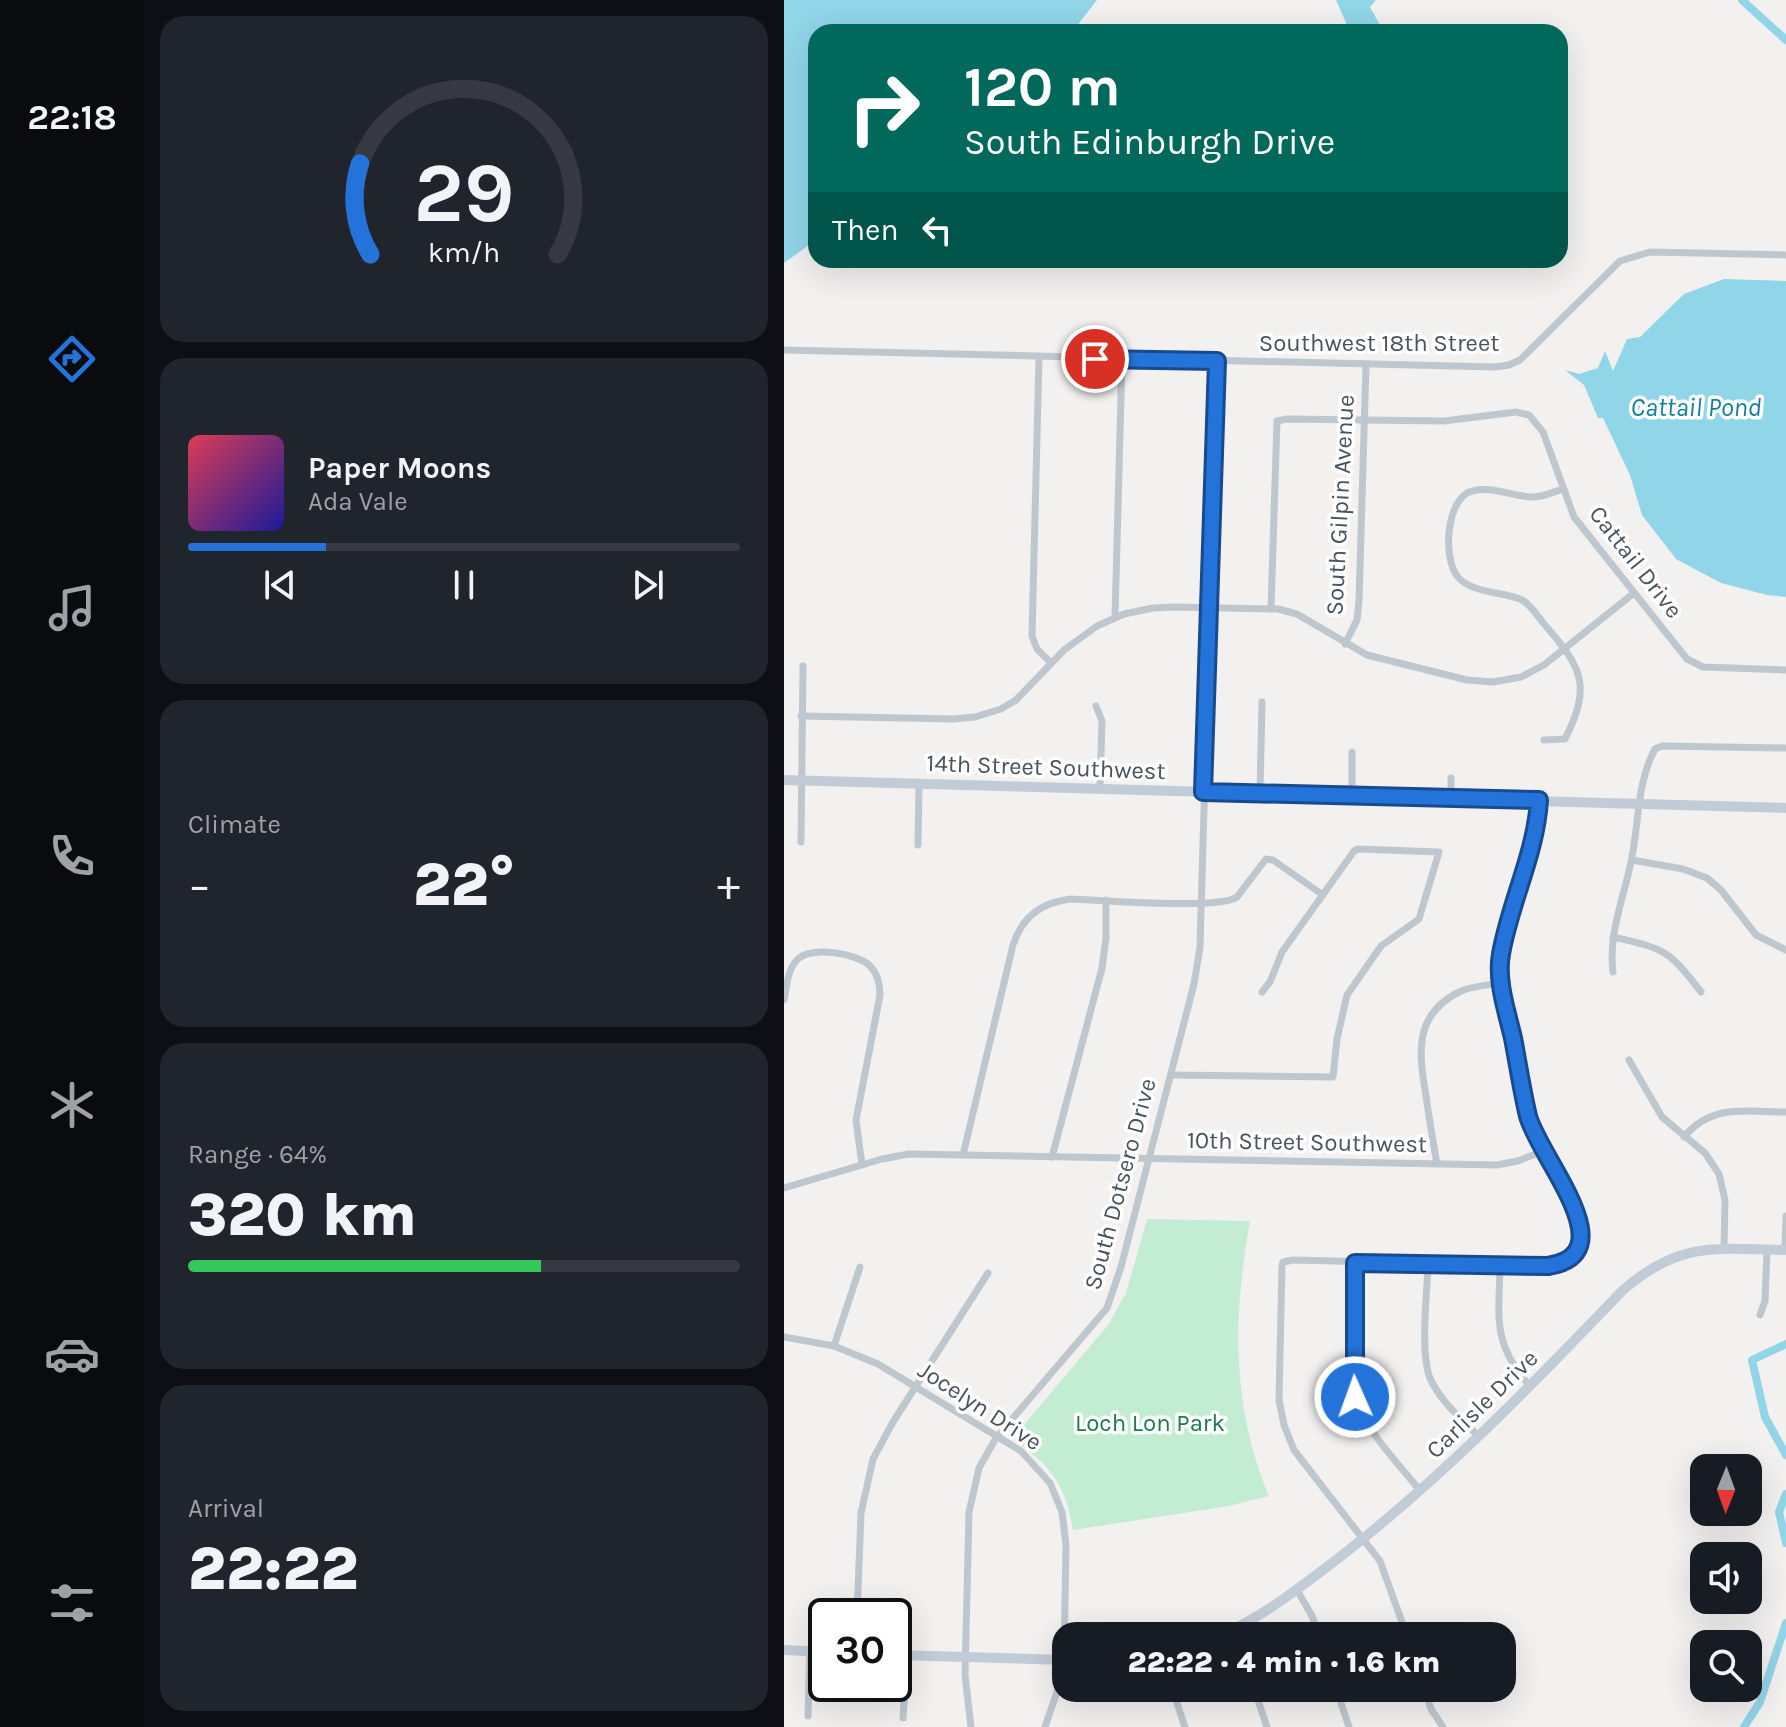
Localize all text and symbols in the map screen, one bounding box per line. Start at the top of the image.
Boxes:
text: 120 m [964,54,1121,119]
icon: right [832,56,936,160]
text: 22:18 [27,96,117,138]
text: South Edinburgh Drive [964,121,1335,163]
text: 29 [413,145,515,242]
icon: left [915,208,959,252]
text: Then [832,212,899,248]
text: km/h [428,236,500,269]
pin [1061,325,1129,393]
street label: Southwest 18th Street [1259,329,1499,357]
icon: directions [44,331,100,387]
icon: arrive [1073,337,1117,381]
water label: Cattail Pond [1630,392,1762,423]
street label: South Gilpin Avenue [1320,394,1360,616]
text: Paper Moons [308,450,491,486]
text: Ada Vale [308,486,408,517]
street label: Cattail Drive [1583,500,1689,624]
icon: previous [258,563,302,607]
icon: pause [442,563,486,607]
icon: next [626,563,670,607]
icon: music [44,580,100,636]
street label: 14th Street Southwest [926,749,1166,785]
text: Climate [188,809,281,840]
icon: phone [44,828,100,884]
text: 22° [413,850,515,920]
text: − [188,860,211,911]
text: + [717,860,740,911]
street label: South Dotsero Drive [1078,1075,1162,1293]
icon: climate [44,1077,100,1133]
street label: 10th Street Southwest [1187,1126,1427,1158]
text: Range · 64% [188,1139,327,1170]
text: 320 km [188,1180,417,1250]
icon: car [44,1326,100,1382]
street label: Carlisle Drive [1421,1344,1543,1464]
position arrow [1313,1355,1397,1439]
street label: Jocelyn Drive [913,1356,1047,1456]
park label: Loch Lon Park [1075,1409,1225,1437]
north arrow [1690,1454,1762,1526]
map controls [1690,1454,1762,1702]
text: Arrival [188,1493,264,1524]
text: 22:22 [188,1534,358,1604]
button: sound [1690,1542,1762,1614]
icon: filters [44,1575,100,1631]
speed limit sign: 30 [808,1598,912,1702]
button: search [1690,1630,1762,1702]
text: 22:22 · 4 min · 1.6 km [1128,1644,1440,1680]

